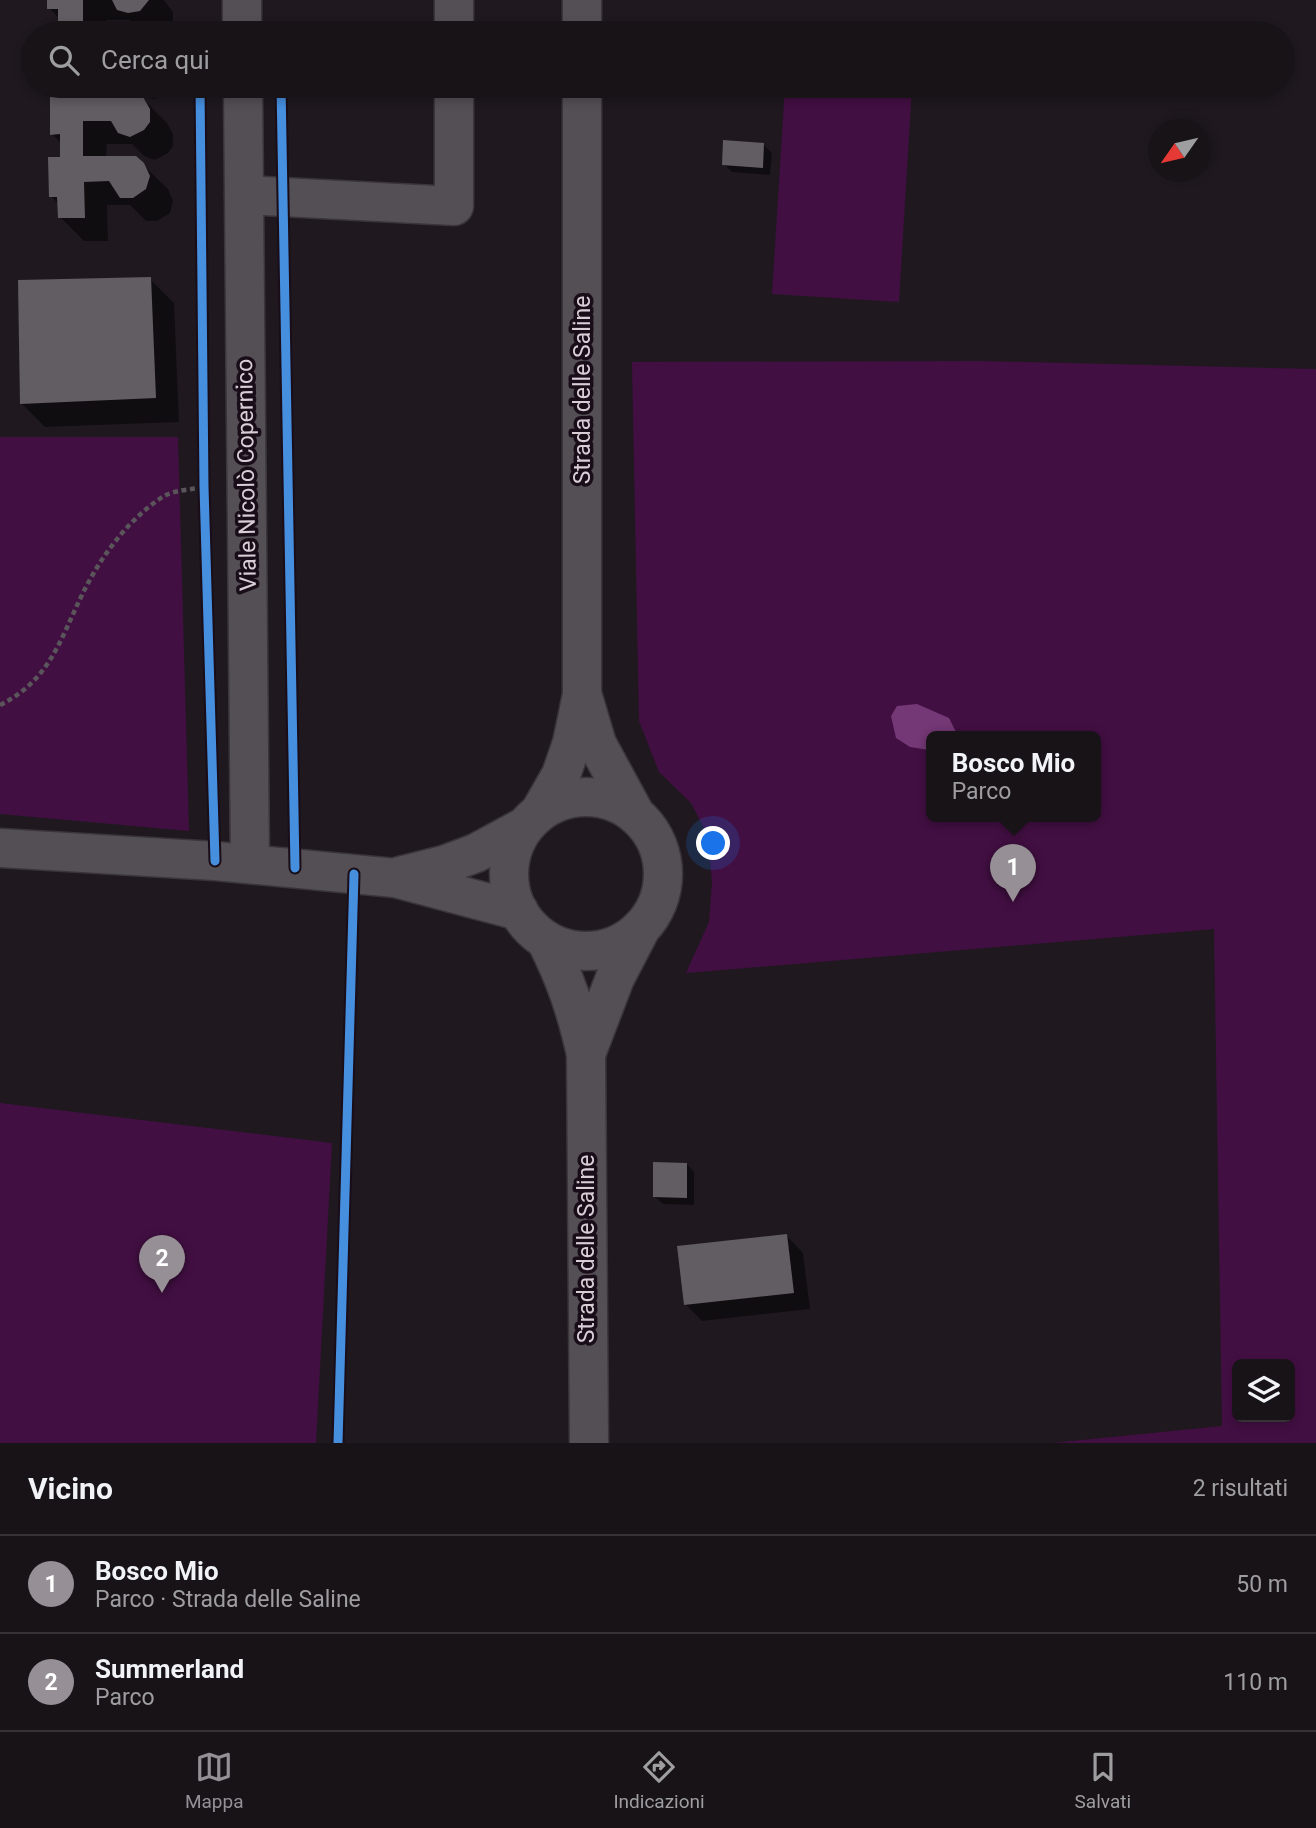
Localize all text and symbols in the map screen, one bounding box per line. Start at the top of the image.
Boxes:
search box [21,21,1295,98]
icon: search [45,41,83,79]
text: Cerca qui [101,45,210,75]
north arrow [1148,119,1211,182]
street label: Strada delle Saline [569,296,596,484]
street label: Viale Nicolò Copernico [231,359,262,591]
popup [926,731,1101,822]
text: Bosco Mio [952,748,1075,778]
text: Parco [952,778,1011,805]
your location [696,826,730,860]
pin: 1 [990,844,1036,902]
street label: Strada delle Saline [573,1155,600,1343]
pin: 2 [139,1235,185,1293]
map controls [1232,1359,1295,1422]
button: layers [1232,1359,1295,1422]
text: Vicino [28,1471,113,1506]
text: 2 risultati [1193,1475,1288,1502]
text: Bosco Mio [95,1556,219,1586]
text: 1 [44,1571,58,1598]
text: 50 m [1236,1571,1288,1598]
text: Parco · Strada delle Saline [95,1586,361,1613]
text: Summerland [95,1654,244,1684]
text: 2 [44,1669,58,1696]
text: 110 m [1223,1669,1288,1696]
text: Parco [95,1684,155,1711]
tab: Mappa [185,1748,244,1813]
tab: Indicazioni [613,1748,705,1813]
tab: Salvati [1075,1748,1131,1813]

